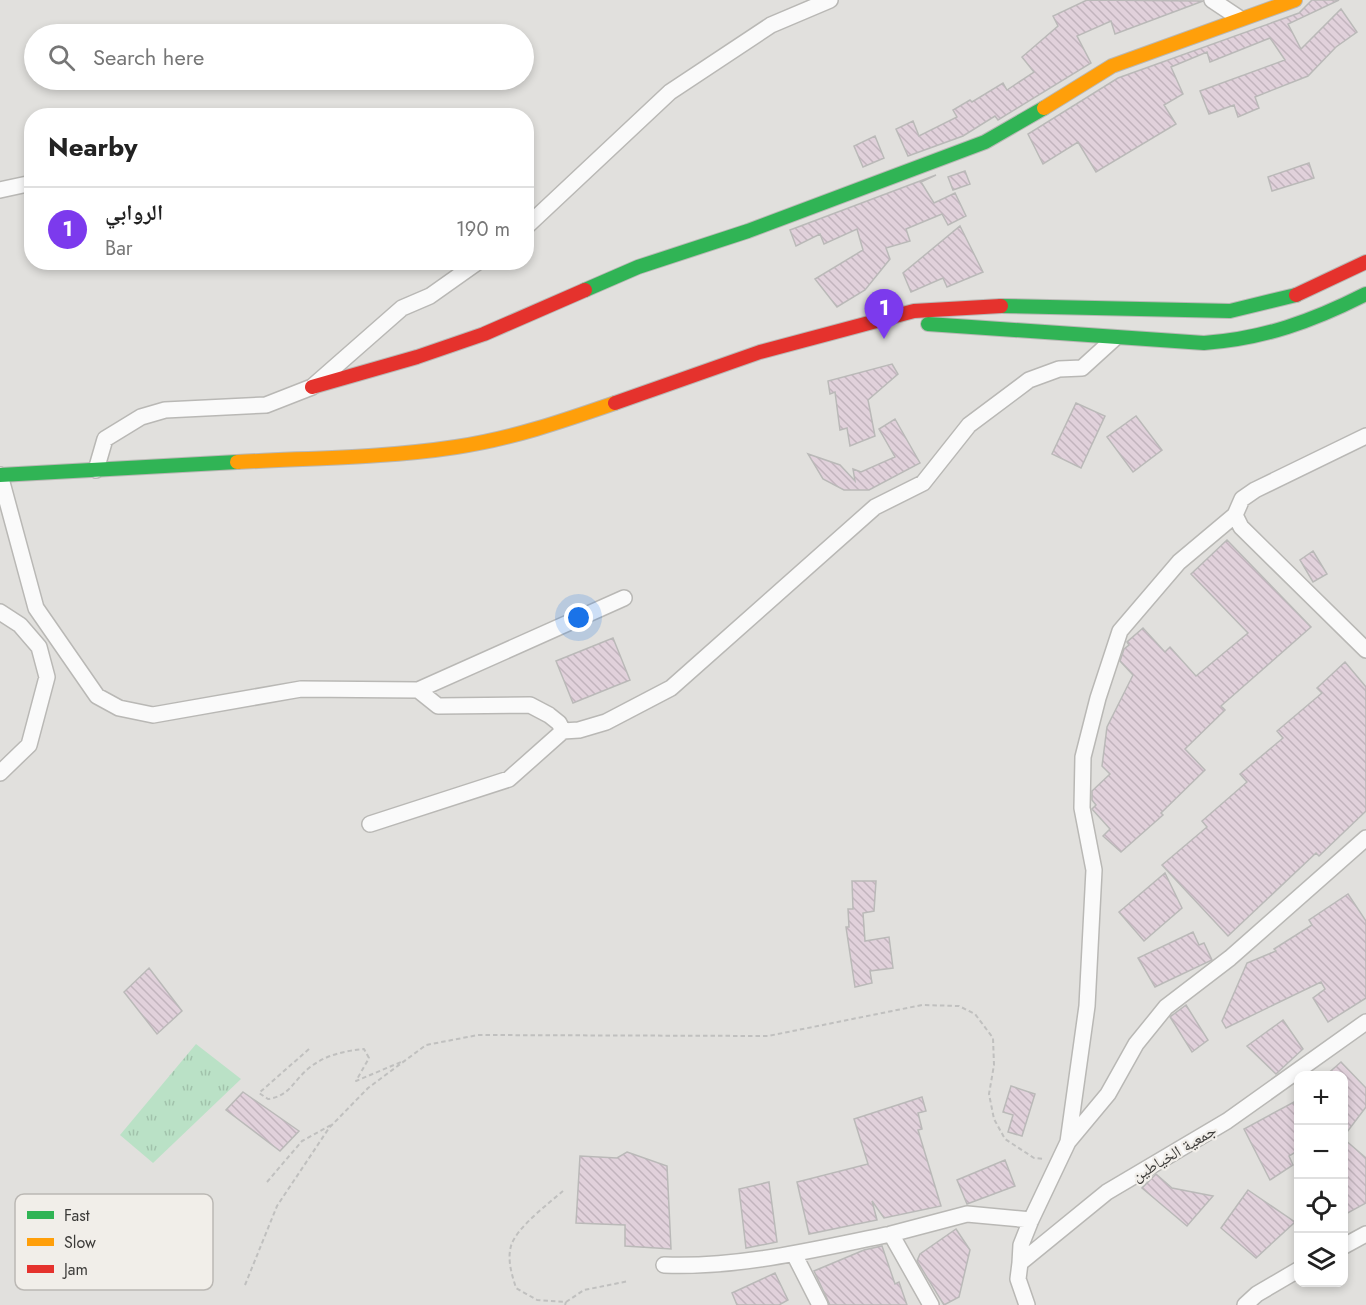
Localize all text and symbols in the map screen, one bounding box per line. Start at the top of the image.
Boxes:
search box [24,24,534,90]
icon: search [45,41,78,74]
text: Search here [93,41,204,73]
text: Nearby [48,128,137,166]
text: الروابي [105,196,163,228]
text: 1 [62,215,73,244]
text: 190 m [456,215,510,244]
text: Bar [105,234,133,263]
pin: 1 [864,290,904,339]
your location [564,603,593,632]
map controls [1294,1071,1348,1287]
button: + [1294,1071,1348,1125]
street label: جمعية الخياطين [1128,1119,1220,1187]
button: − [1294,1125,1348,1179]
button: locate [1294,1179,1348,1233]
legend [15,1194,213,1290]
text: Fast [64,1204,90,1227]
text: Slow [64,1231,96,1254]
button: layers [1294,1233,1348,1287]
text: Jam [62,1258,88,1281]

